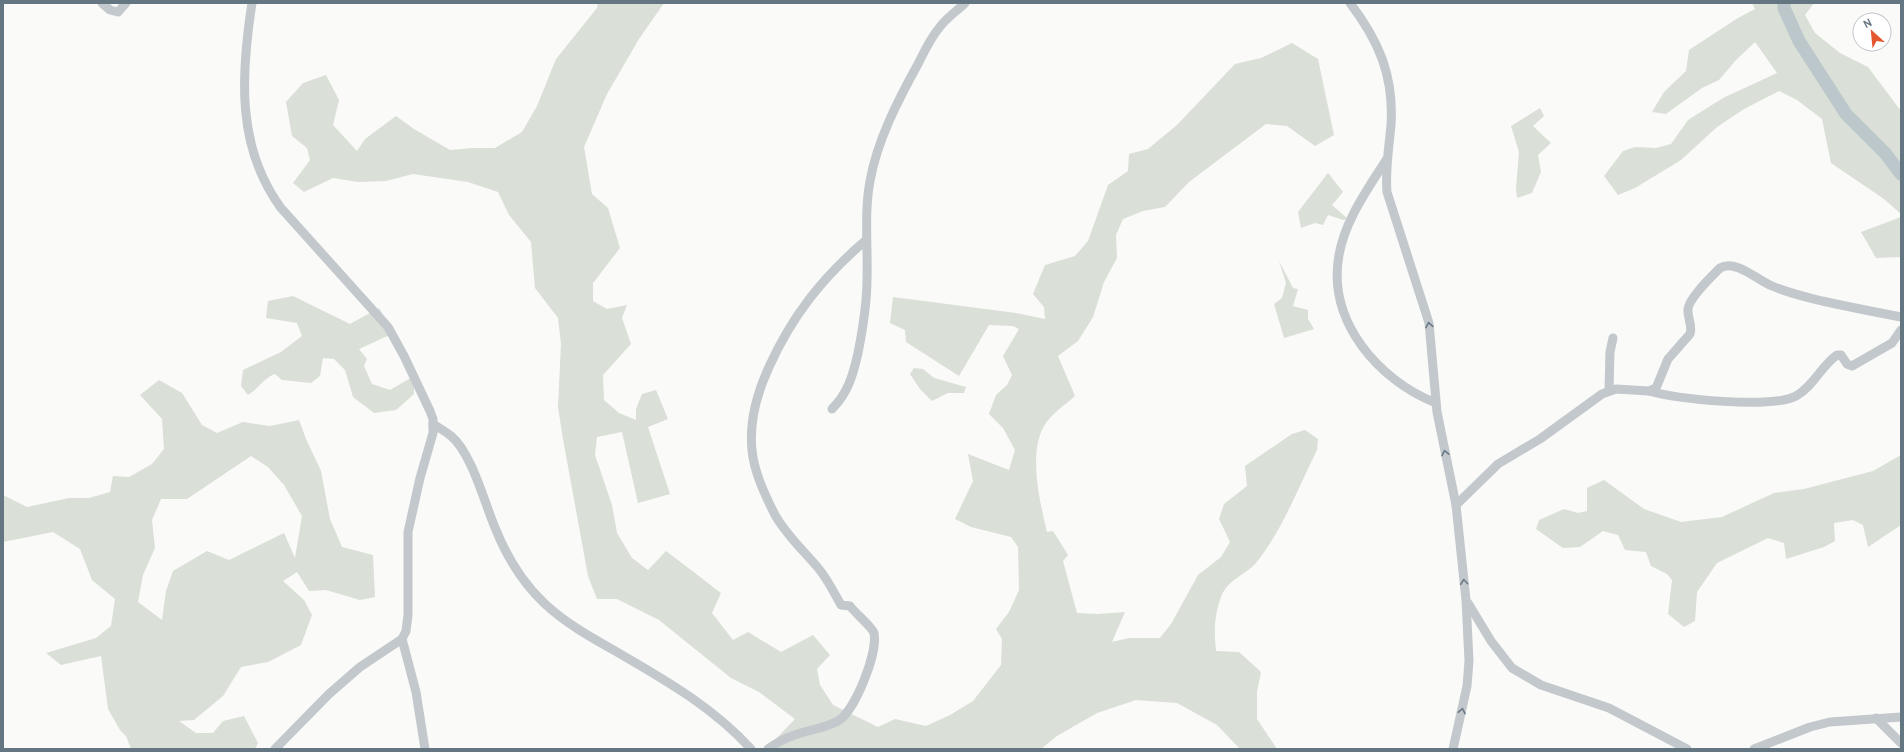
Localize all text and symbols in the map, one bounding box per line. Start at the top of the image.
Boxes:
north arrow [1852,12,1892,52]
text: N [1861,16,1875,32]
one-way arrow [1425,321,1434,328]
one-way arrow [1442,450,1450,457]
one-way arrow [1460,579,1469,585]
one-way arrow [1458,708,1466,714]

